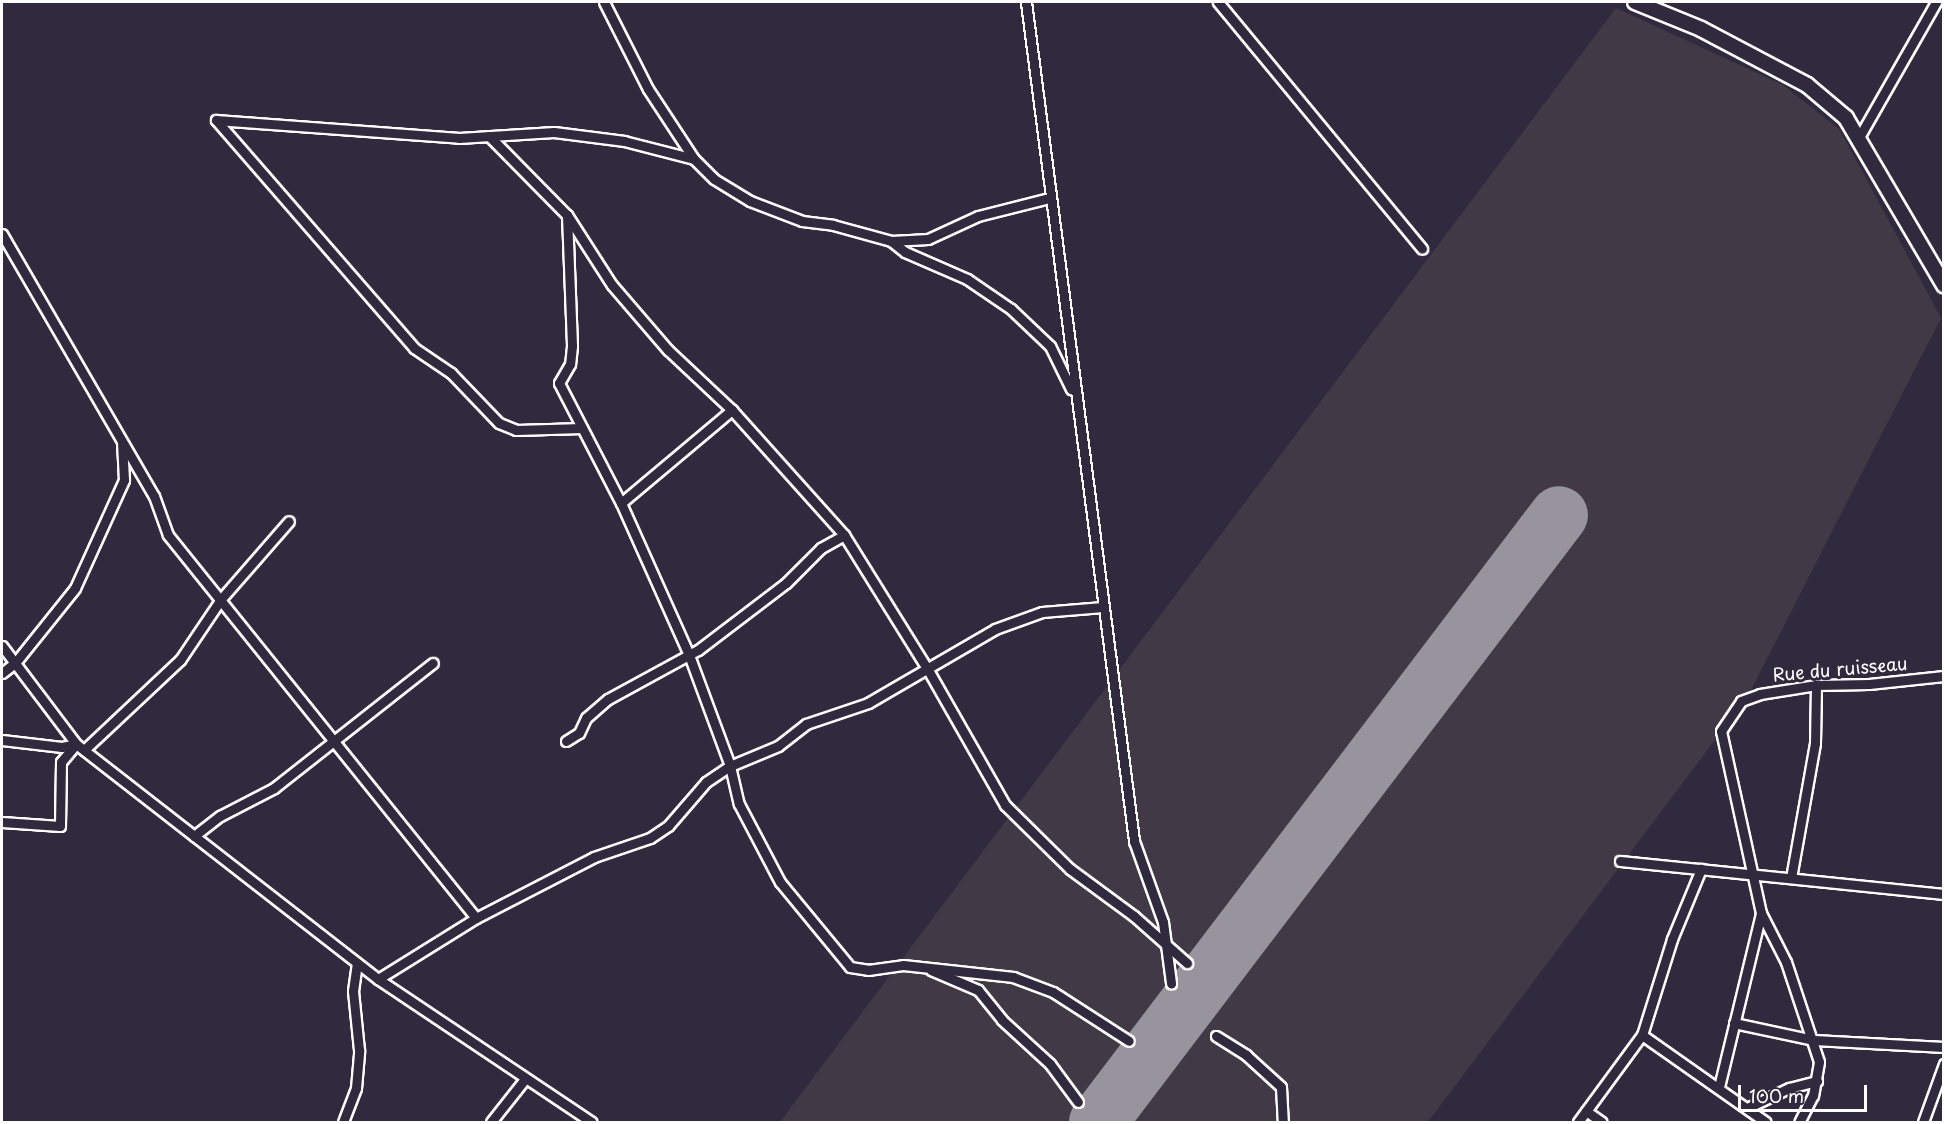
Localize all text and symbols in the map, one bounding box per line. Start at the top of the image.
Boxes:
street label: Rue du ruisseau [1770,652,1910,686]
scale bar [1741,1073,1870,1111]
text: 100 m [1749,1082,1804,1109]

